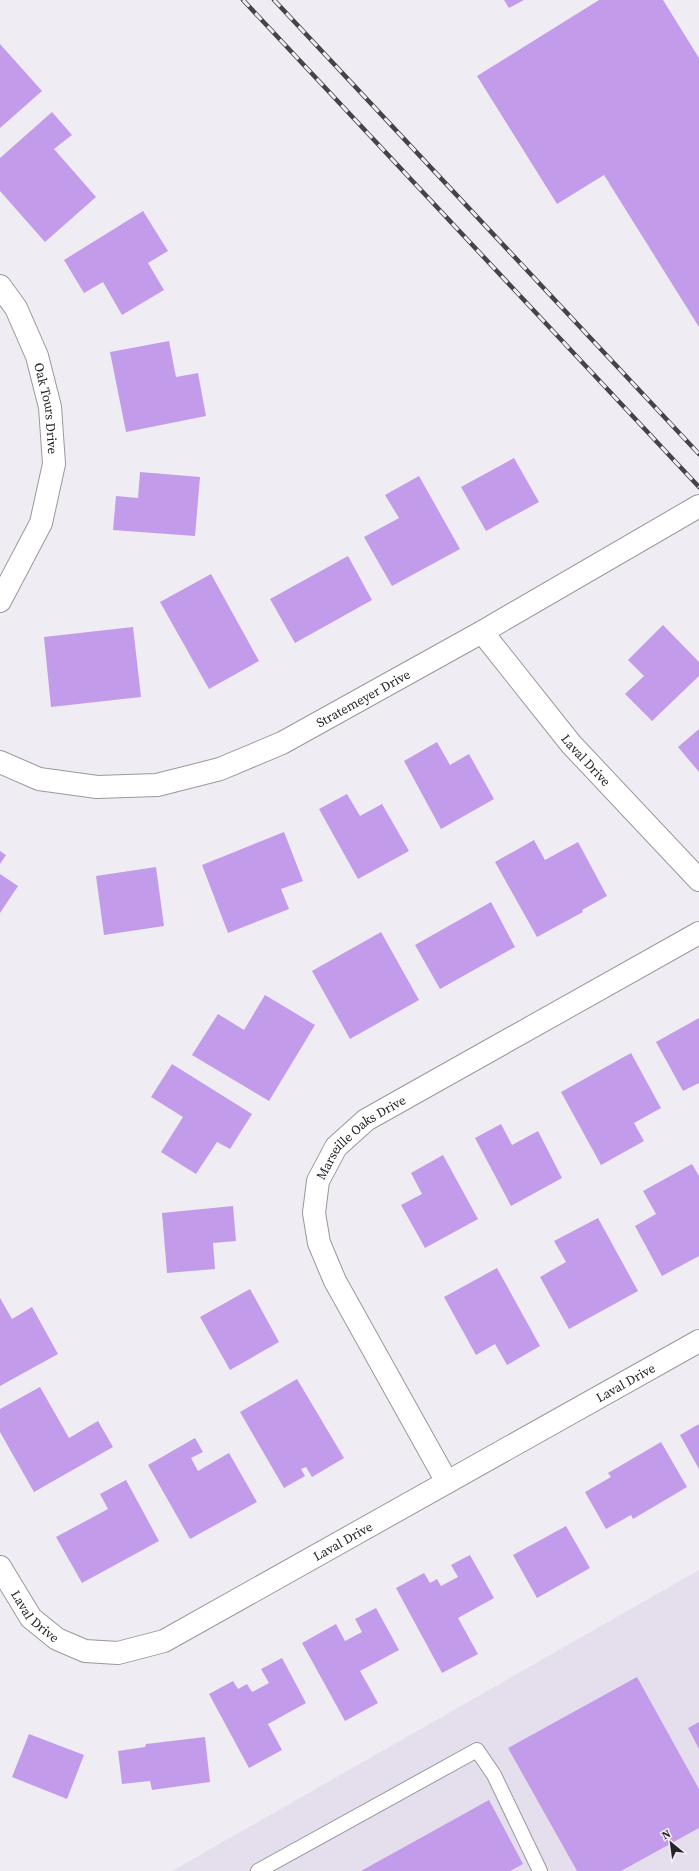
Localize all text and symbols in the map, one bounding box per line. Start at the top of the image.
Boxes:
street label: Oak Tours Drive [31,361,62,455]
street label: Stratemeyer Drive [313,665,413,731]
street label: Laval Drive [558,730,615,790]
street label: Marseille Oaks Drive [312,1091,409,1182]
street label: Laval Drive [593,1359,658,1406]
street label: Laval Drive [310,1517,376,1564]
street label: Laval Drive [7,1587,63,1646]
north arrow [651,1823,691,1863]
text: N [659,1826,674,1843]

